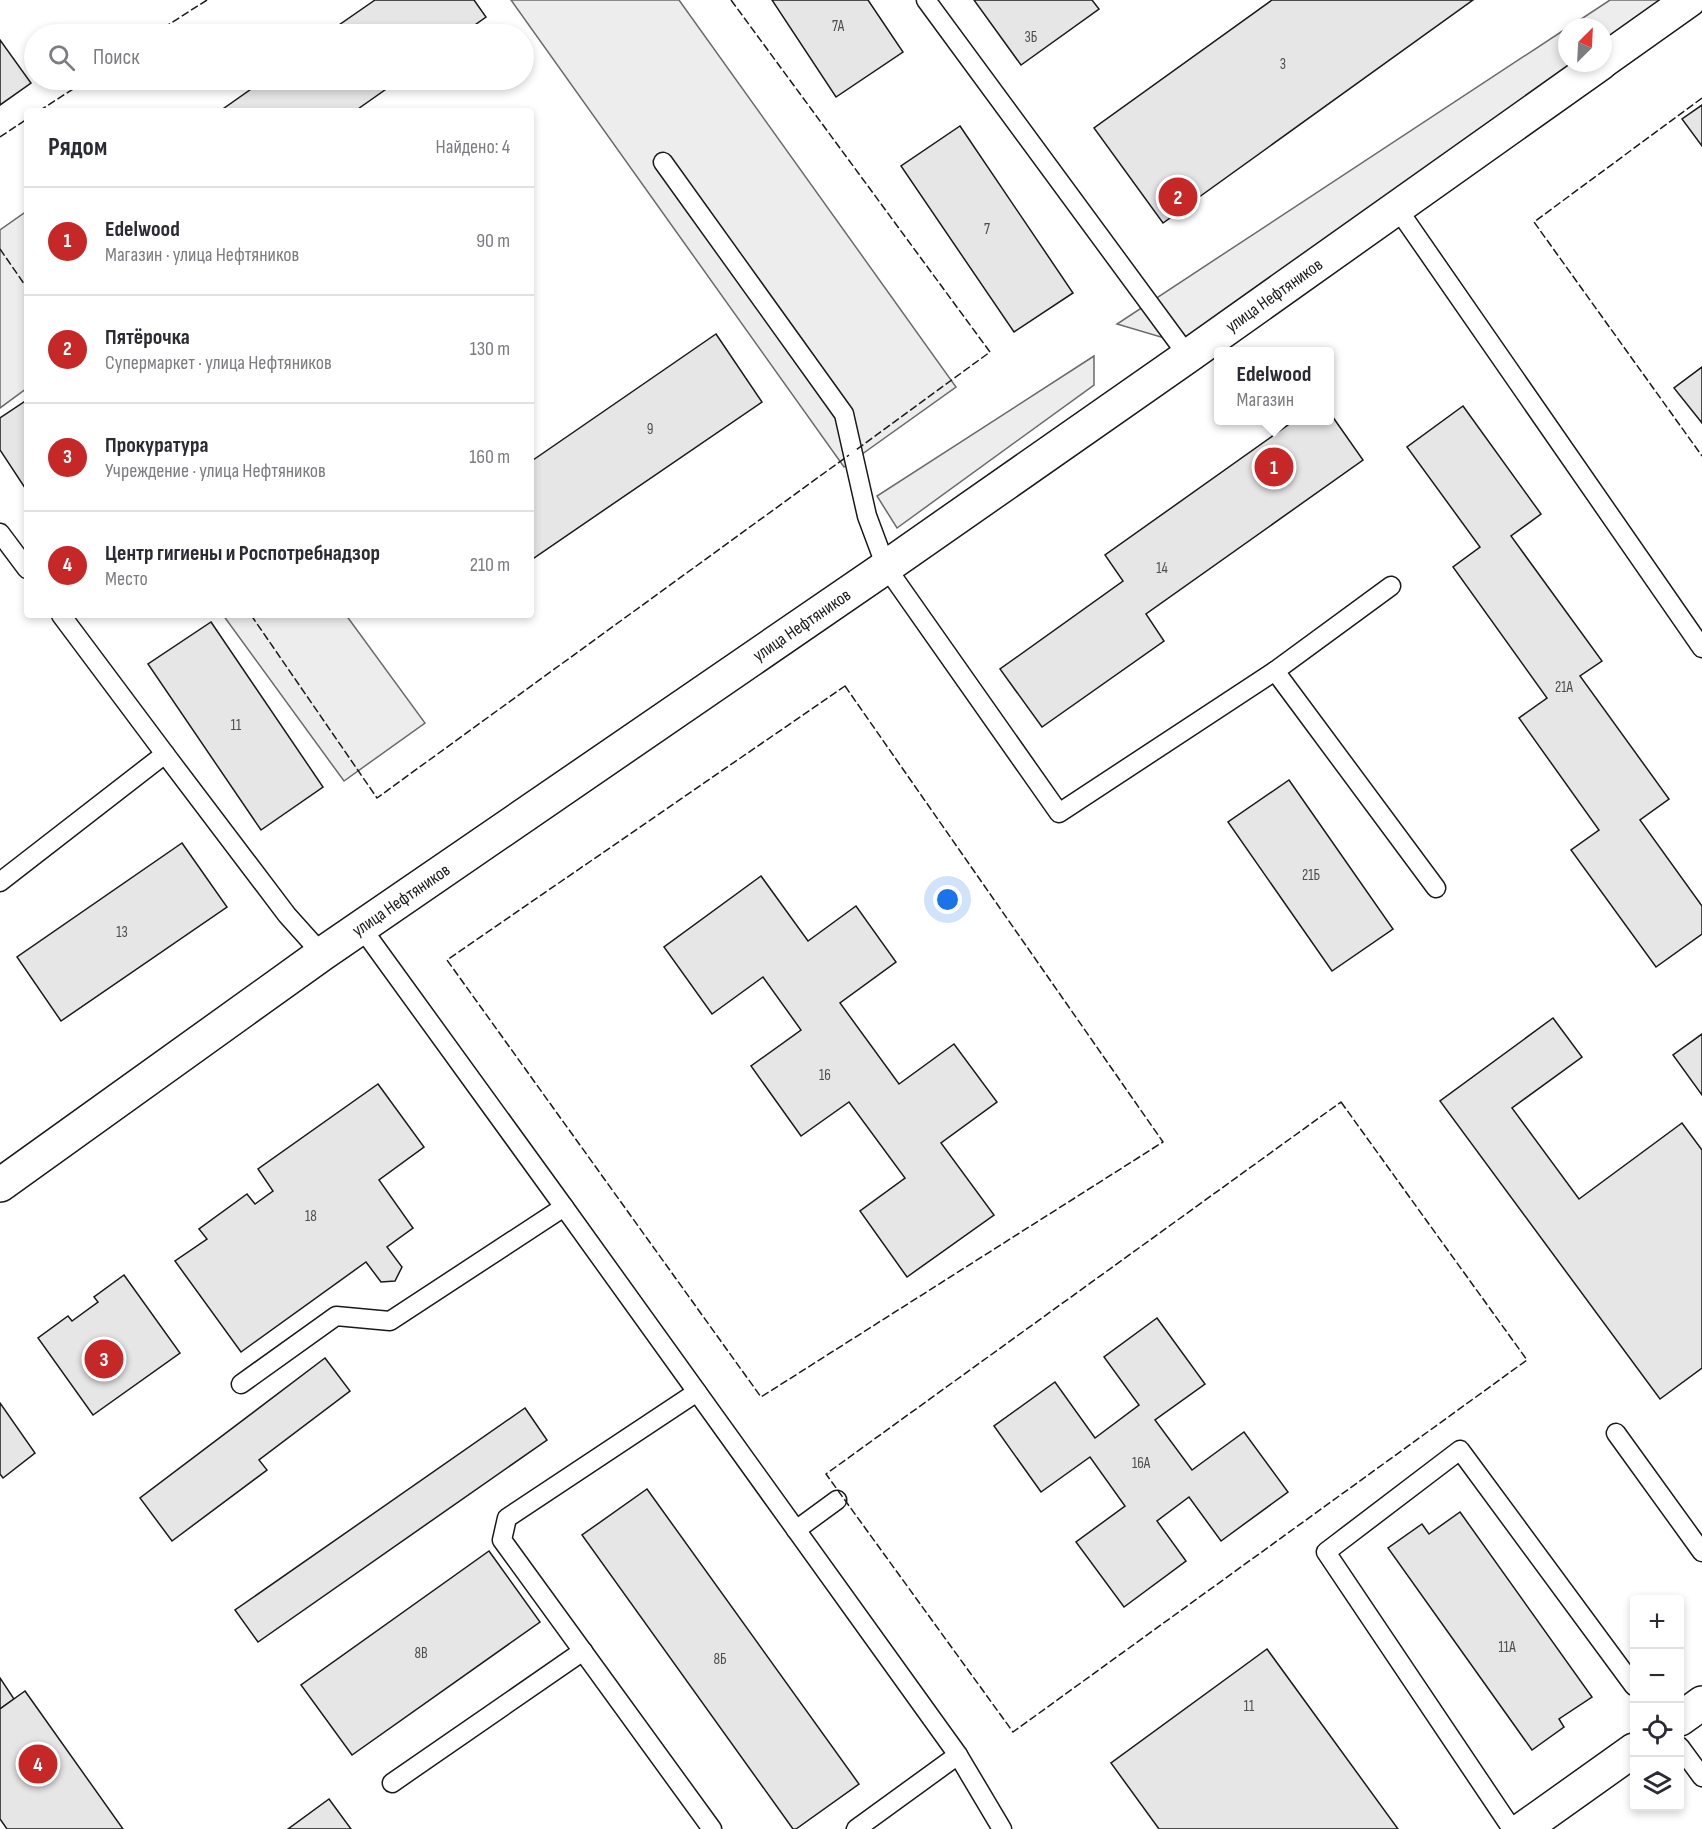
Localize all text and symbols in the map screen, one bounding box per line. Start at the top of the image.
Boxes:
house number: 7А [832,17,845,36]
north arrow [1558,18,1612,72]
search box [24,24,534,90]
house number: 3Б [1025,28,1038,47]
icon: search [45,41,78,74]
text: Поиск [93,44,139,71]
house number: 3 [1280,55,1286,74]
text: Рядом [48,132,107,163]
text: Найдено: 4 [436,135,510,159]
pin: 2 [1158,174,1198,220]
text: Edelwood [105,216,180,243]
house number: 7 [984,220,990,239]
text: 1 [64,229,71,253]
text: 90 m [476,229,510,253]
text: Магазин · улица Нефтяников [105,243,299,267]
street label: улица Нефтяников [1222,254,1327,337]
text: Пятёрочка [105,324,190,351]
text: 2 [63,337,72,361]
text: 130 m [470,337,510,361]
popup [1214,347,1334,425]
text: Супермаркет · улица Нефтяников [105,351,332,375]
text: Edelwood [1237,361,1311,388]
text: Магазин [1237,388,1294,412]
house number: 9 [647,420,653,439]
text: Прокуратура [105,432,208,459]
pin: 1 [1254,444,1294,490]
text: 3 [63,445,72,469]
text: 160 m [469,445,510,469]
text: Учреждение · улица Нефтяников [105,459,326,483]
text: Центр гигиены и Роспотребнадзор [105,540,380,567]
text: 4 [63,553,72,577]
text: 210 m [470,553,510,577]
house number: 14 [1156,559,1168,578]
text: Место [105,567,148,591]
street label: улица Нефтяников [749,584,855,666]
house number: 21А [1555,678,1574,697]
house number: 11 [231,716,242,735]
street label: улица Нефтяников [348,859,454,941]
house number: 21Б [1302,866,1320,885]
your location [933,885,962,914]
house number: 13 [116,923,128,942]
house number: 16 [819,1066,831,1085]
house number: 18 [305,1207,317,1226]
pin: 3 [84,1336,124,1382]
house number: 16А [1132,1454,1151,1473]
map controls [1630,1595,1684,1811]
button: + [1630,1595,1684,1649]
house number: 11А [1498,1638,1516,1657]
house number: 8В [414,1644,428,1663]
button: − [1630,1649,1684,1703]
house number: 8Б [713,1650,727,1669]
house number: 11 [1244,1697,1255,1716]
button: locate [1630,1703,1684,1757]
pin: 4 [18,1742,57,1786]
button: layers [1630,1757,1684,1811]

